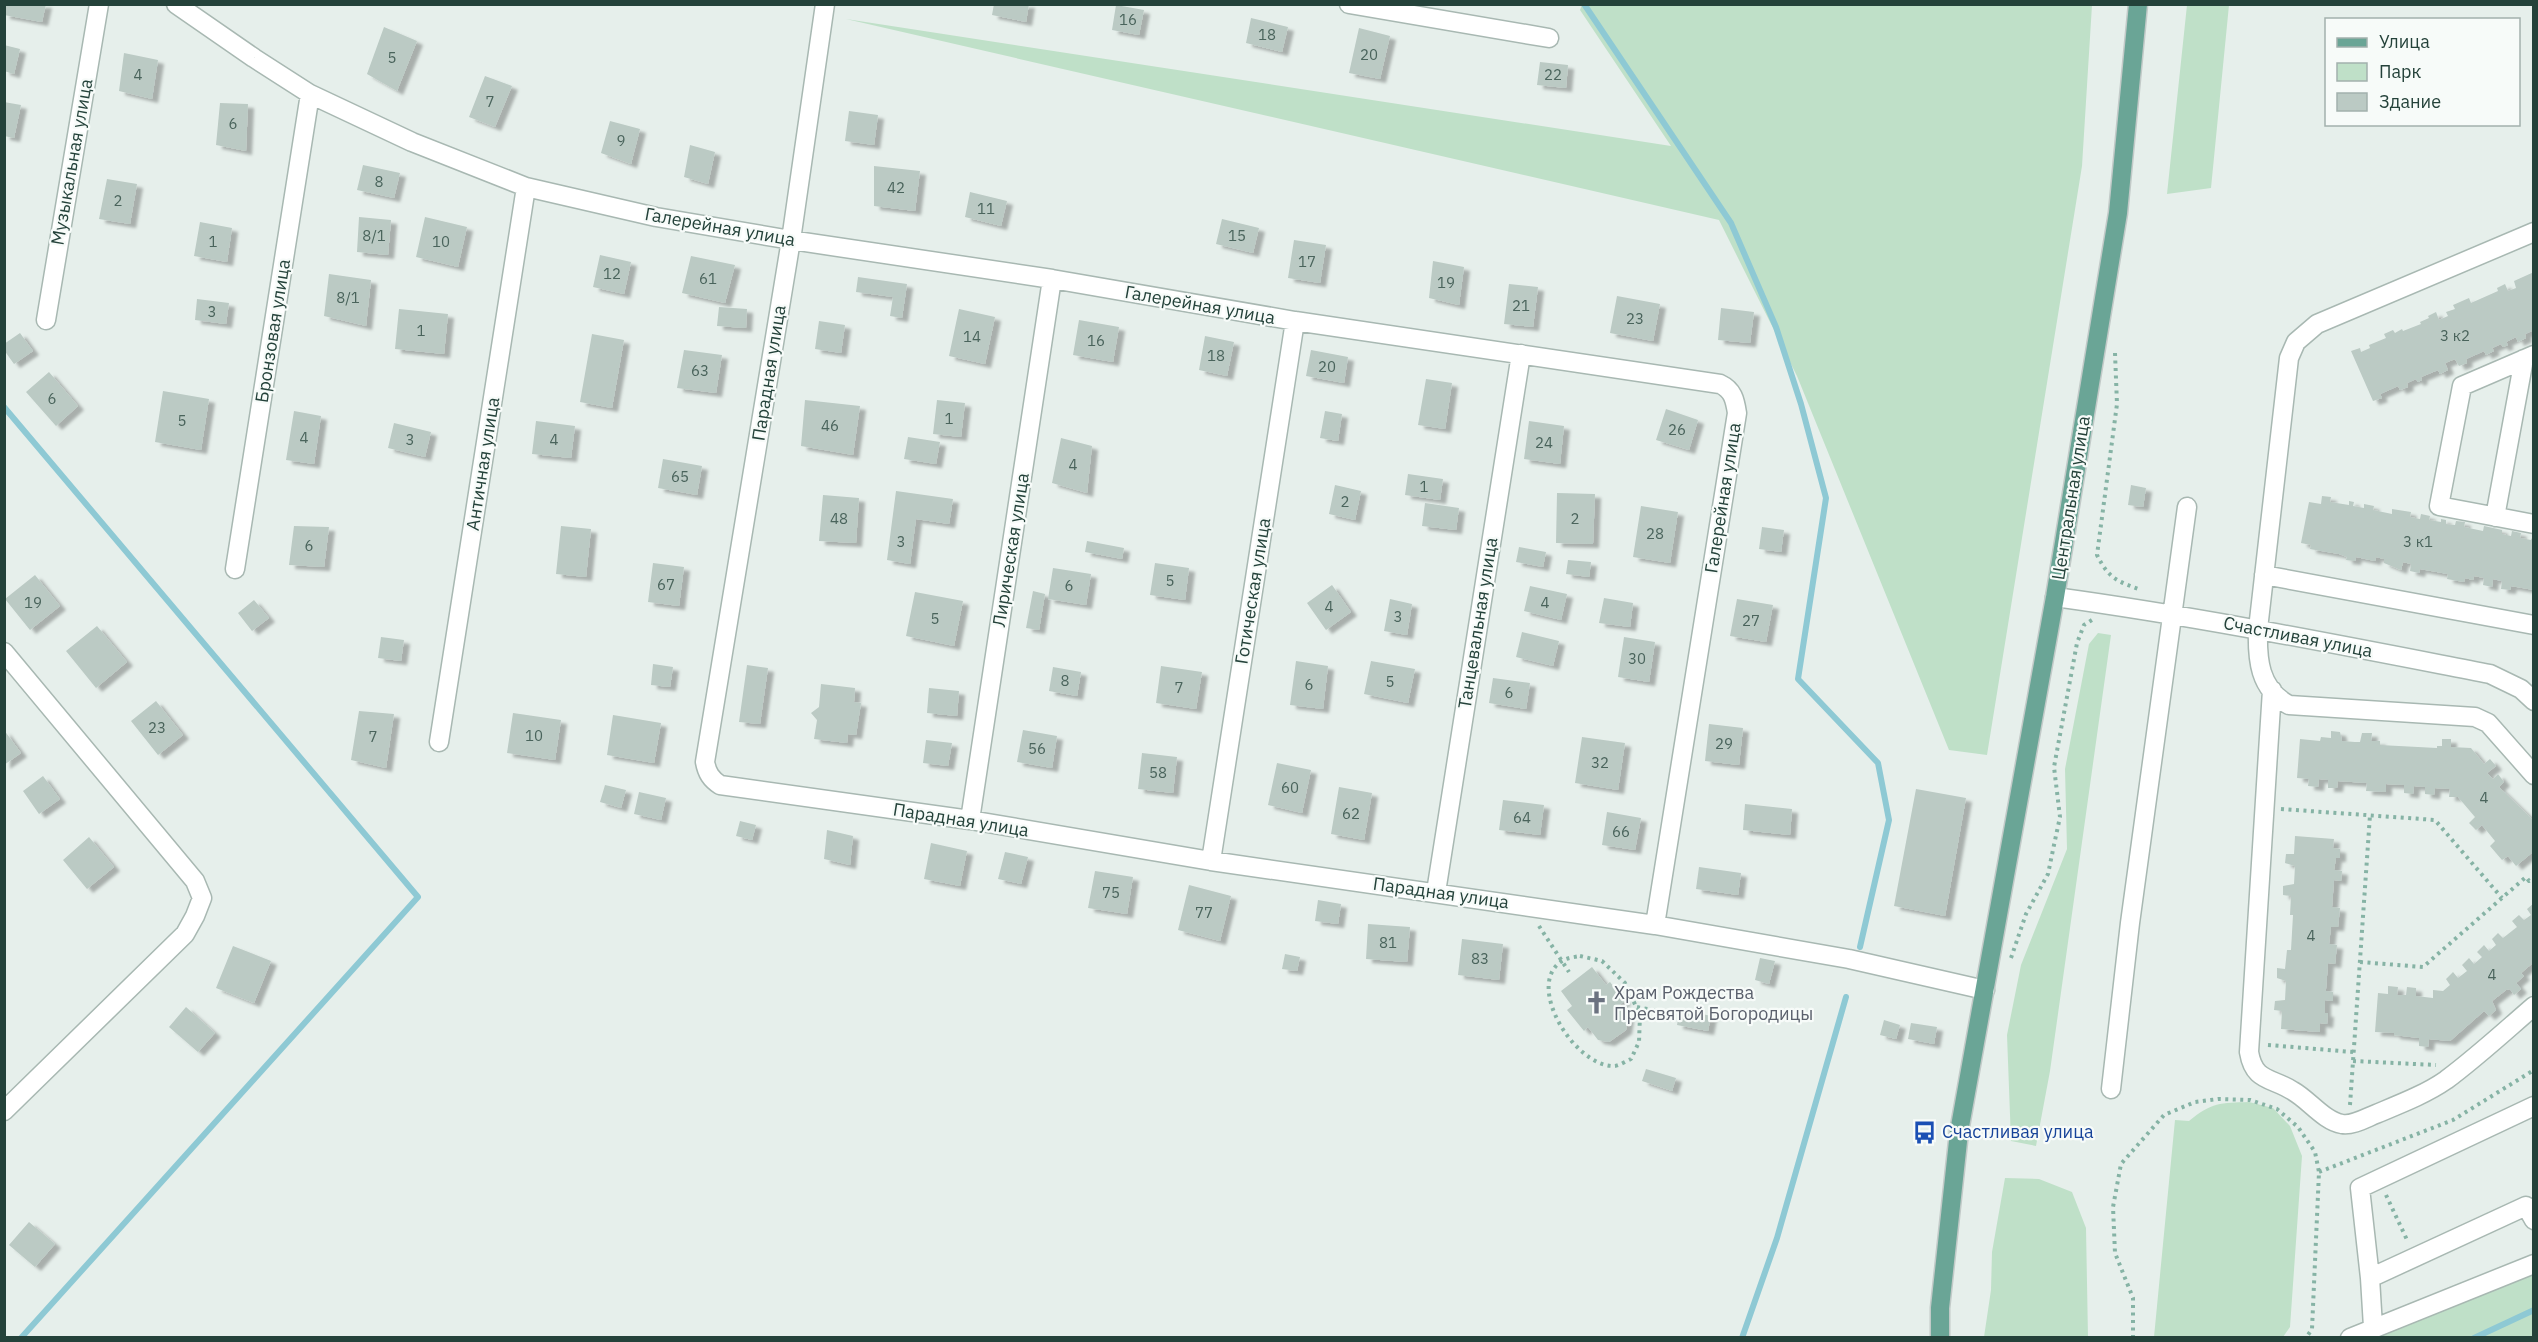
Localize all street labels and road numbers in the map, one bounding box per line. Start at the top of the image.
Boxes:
street label: Музыкальная улица [46,77,98,247]
street label: Галерейная улица [643,202,797,251]
street label: Бронзовая улица [250,257,295,404]
street label: Галерейная улица [1123,280,1277,329]
street label: Парадная улица [746,303,791,442]
street label: Античная улица [461,395,504,532]
street label: Центральная улица [2046,414,2095,582]
street label: Галерейная улица [1699,421,1746,575]
street label: Лирическая улица [987,471,1034,629]
street label: Готическая улица [1230,516,1275,666]
street label: Танцевальная улица [1453,535,1502,710]
street label: Счастливая улица [2222,611,2375,662]
street label: Парадная улица [892,797,1031,842]
street label: Парадная улица [1372,872,1511,913]

